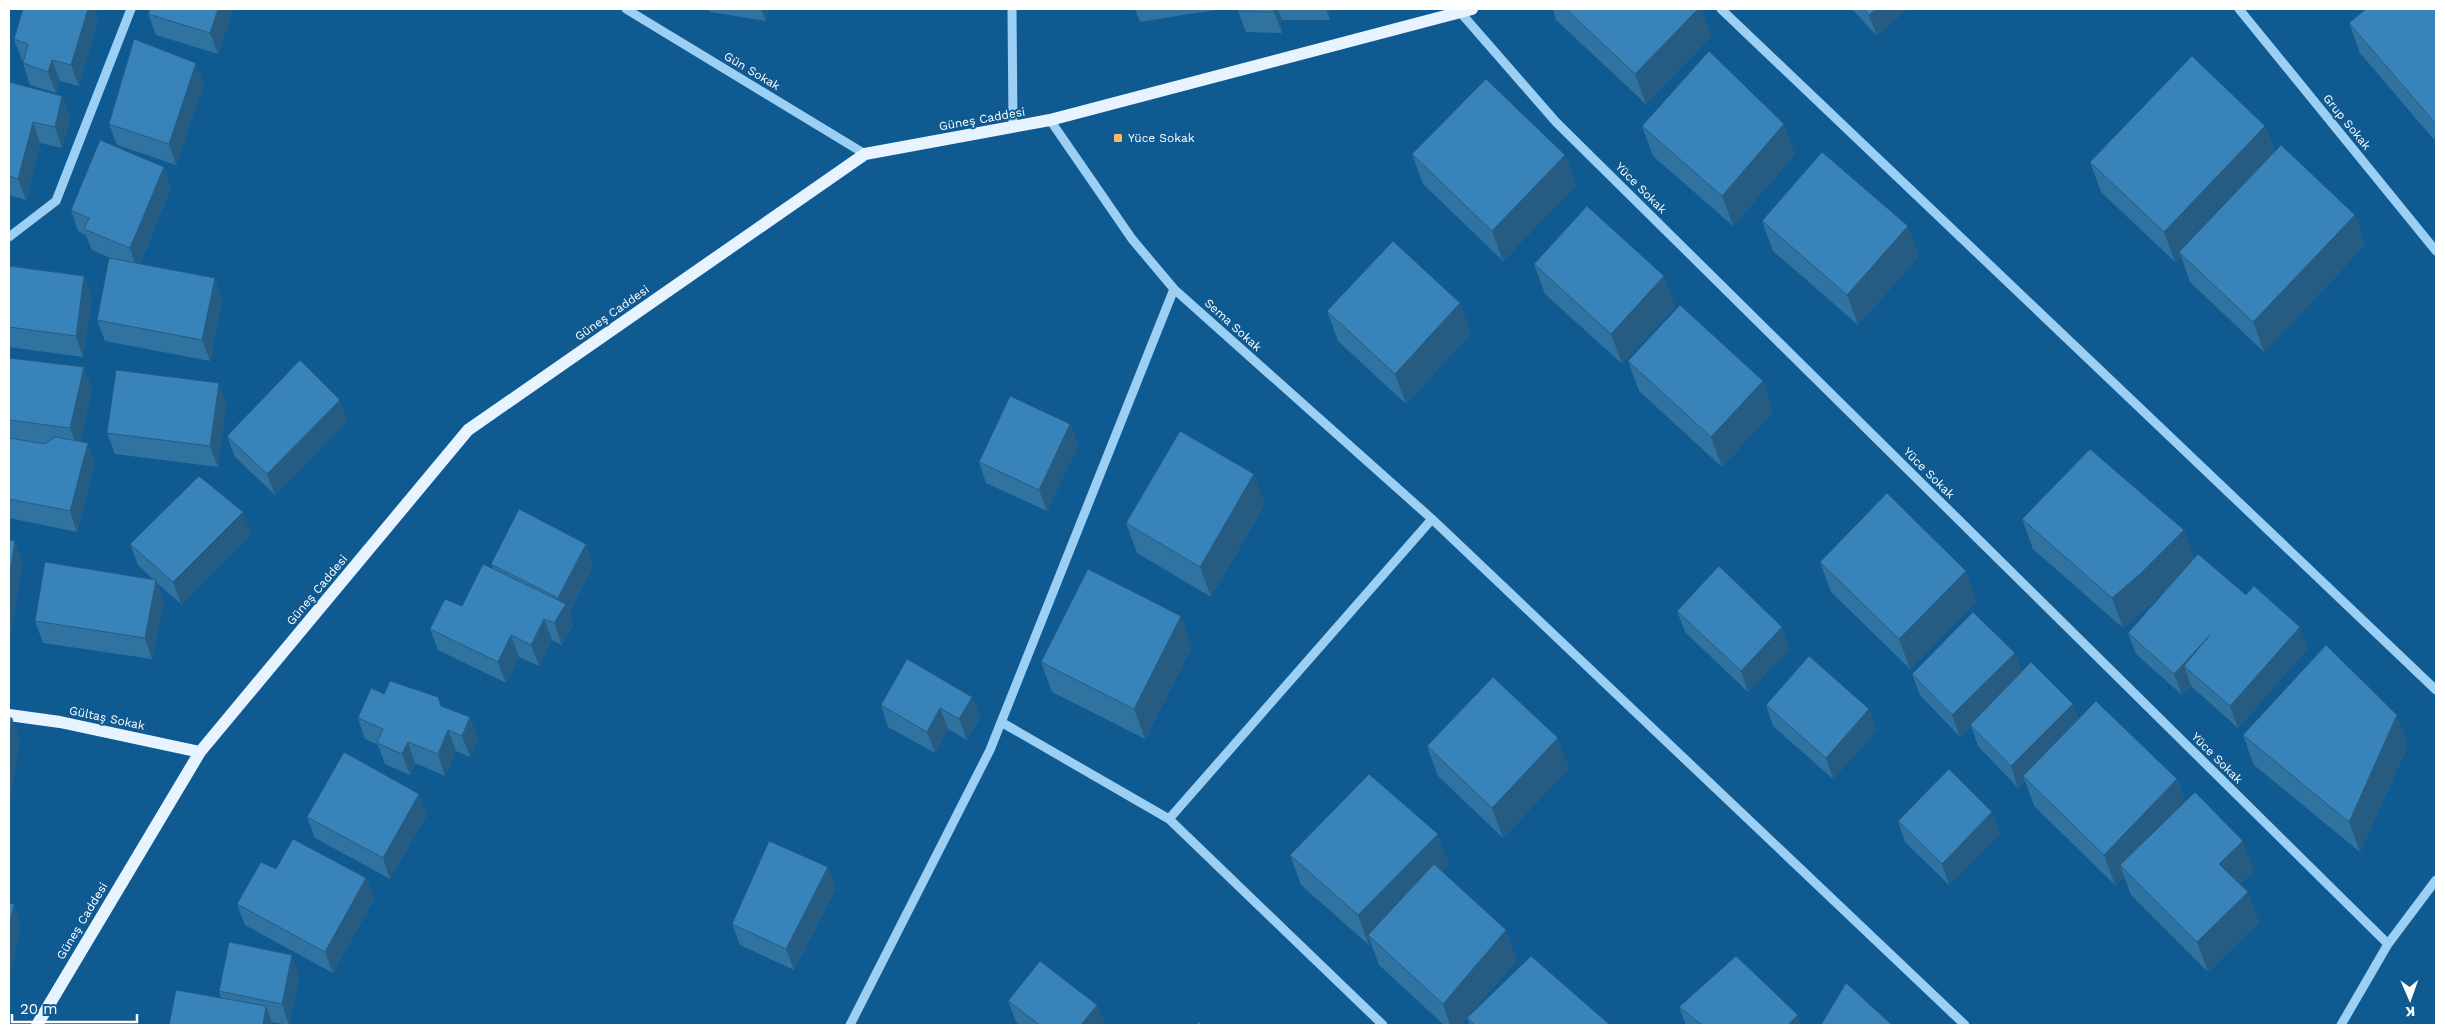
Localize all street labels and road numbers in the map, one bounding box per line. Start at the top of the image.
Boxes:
street label: Gün Sokak [721,49,783,93]
street label: Grup Sokak [2320,91,2374,153]
street label: Güneş Caddesi [938,105,1026,133]
street label: Yüce Sokak [1613,160,1670,217]
street label: Güneş Caddesi [572,282,652,344]
street label: Sema Sokak [1202,296,1265,354]
street label: Yüce Sokak [1901,445,1958,502]
street label: Güneş Caddesi [284,552,350,628]
street label: Gültaş Sokak [68,703,146,733]
street label: Yüce Sokak [2189,730,2246,787]
street label: Güneş Caddesi [53,880,111,962]

